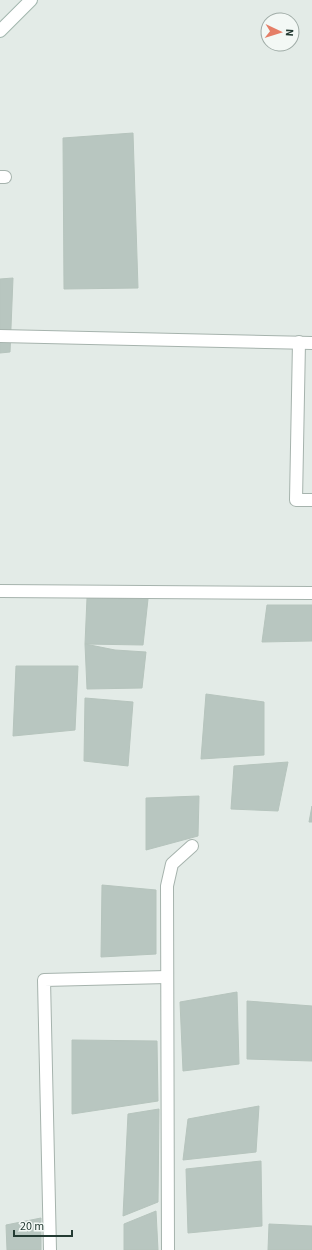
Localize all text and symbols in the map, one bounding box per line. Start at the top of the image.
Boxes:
north arrow [260,12,300,52]
text: N [282,28,297,37]
scale bar [14,1212,72,1238]
text: 20 m [20,1218,44,1235]

